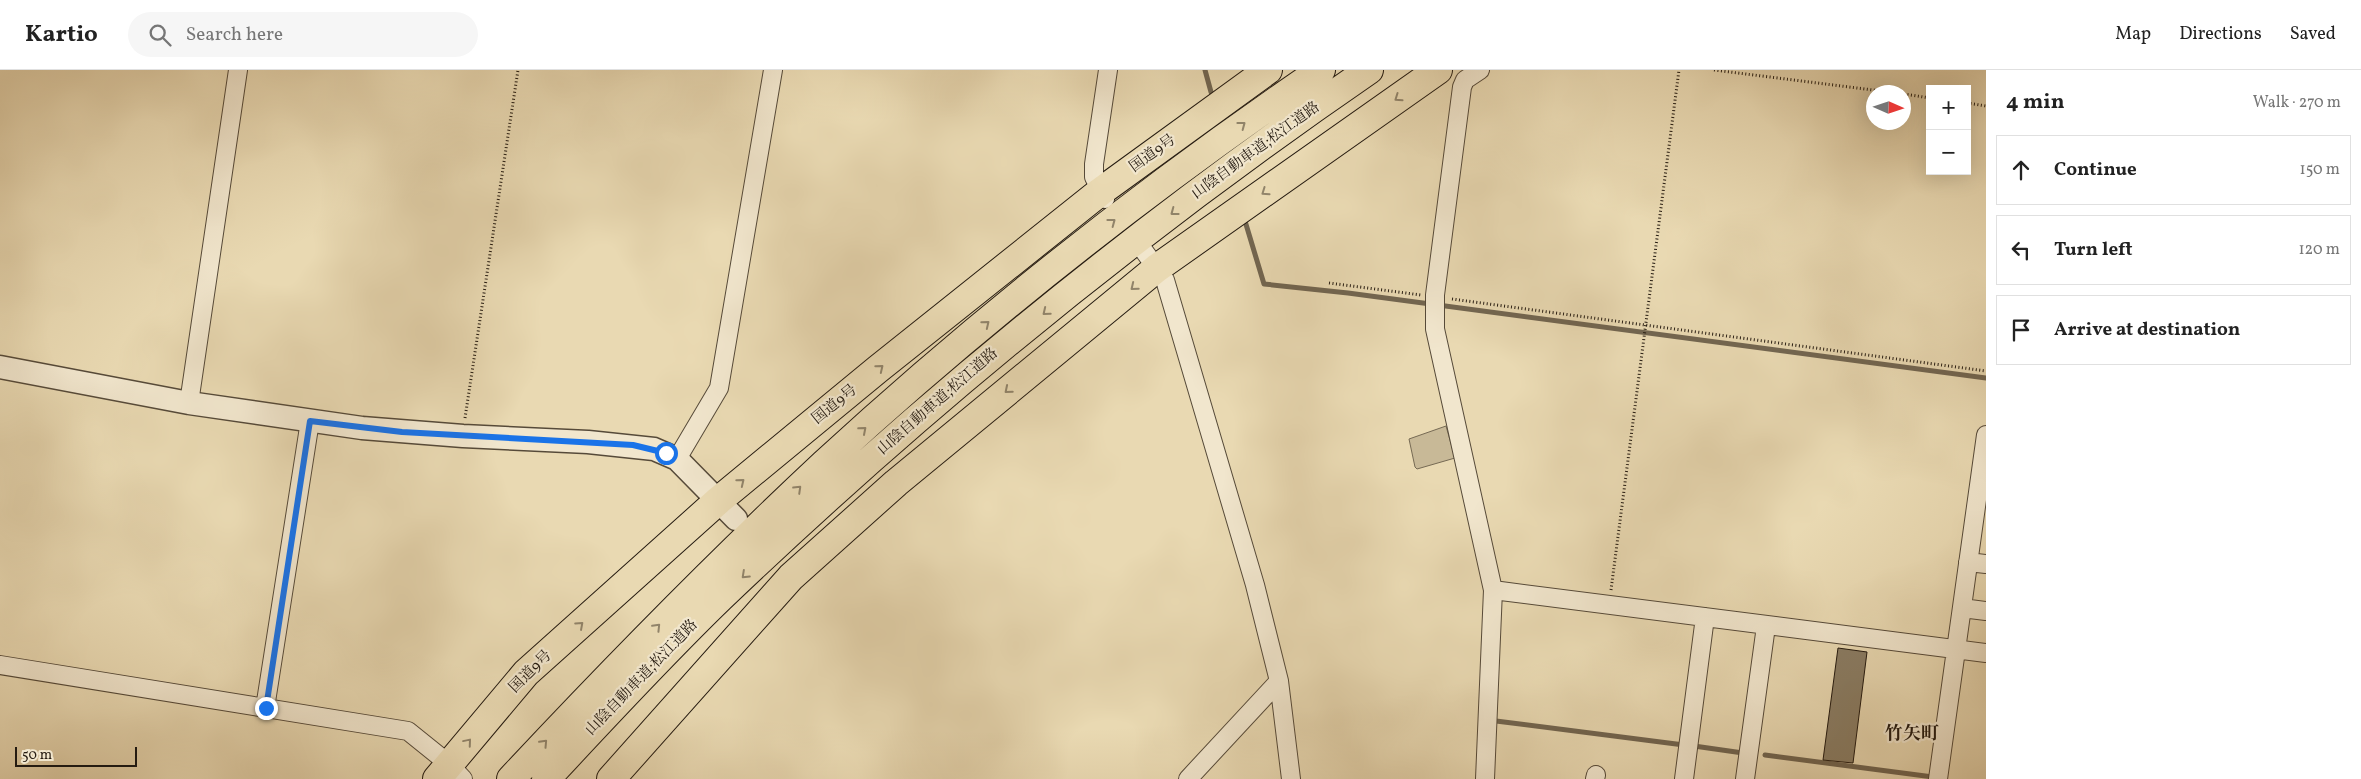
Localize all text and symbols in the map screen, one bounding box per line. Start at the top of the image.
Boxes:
search box [128,12,478,57]
text: Kartio [25,18,98,52]
icon: search [146,21,174,49]
text: Search here [186,22,283,48]
text: Map [2115,22,2151,47]
text: Directions [2179,22,2262,47]
text: Saved [2290,22,2336,47]
north arrow [1866,85,1911,130]
map controls [1926,85,1971,175]
button: + [1926,85,1971,130]
text: 4 min [2006,88,2065,117]
one-way arrow [1394,92,1404,101]
text: Walk · 270 m [2253,92,2341,114]
street label: 山陰自動車道;松江道路 [1188,97,1324,205]
one-way arrow [1236,122,1246,131]
street label: 国道9号 [1125,130,1181,178]
button: − [1926,130,1971,175]
icon: ahead [2007,156,2035,184]
text: Continue [2054,157,2137,183]
text: 150 m [2299,159,2340,181]
one-way arrow [1261,186,1271,195]
one-way arrow [1171,206,1180,214]
one-way arrow [1106,219,1116,228]
icon: left [2007,236,2035,264]
text: Turn left [2054,237,2133,263]
text: 120 m [2298,239,2340,261]
one-way arrow [1131,282,1140,290]
one-way arrow [1043,306,1052,314]
icon: arrive [2007,316,2035,344]
text: Arrive at destination [2054,317,2240,343]
one-way arrow [980,321,989,330]
street label: 山陰自動車道;松江道路 [873,344,1003,460]
one-way arrow [874,365,883,373]
street label: 国道9号 [808,380,862,430]
one-way arrow [1005,385,1014,393]
one-way arrow [857,427,866,436]
route start [655,442,678,465]
one-way arrow [735,479,744,487]
one-way arrow [793,486,802,495]
one-way arrow [741,569,750,578]
street label: 山陰自動車道;松江道路 [581,615,703,741]
one-way arrow [575,622,584,631]
one-way arrow [651,623,660,632]
street label: 国道9号 [505,646,557,698]
route end [255,697,278,720]
district label: 竹矢町 [1885,722,1939,747]
one-way arrow [463,738,472,747]
one-way arrow [538,740,547,749]
scale bar [15,744,138,767]
text: 50 m [22,746,52,765]

